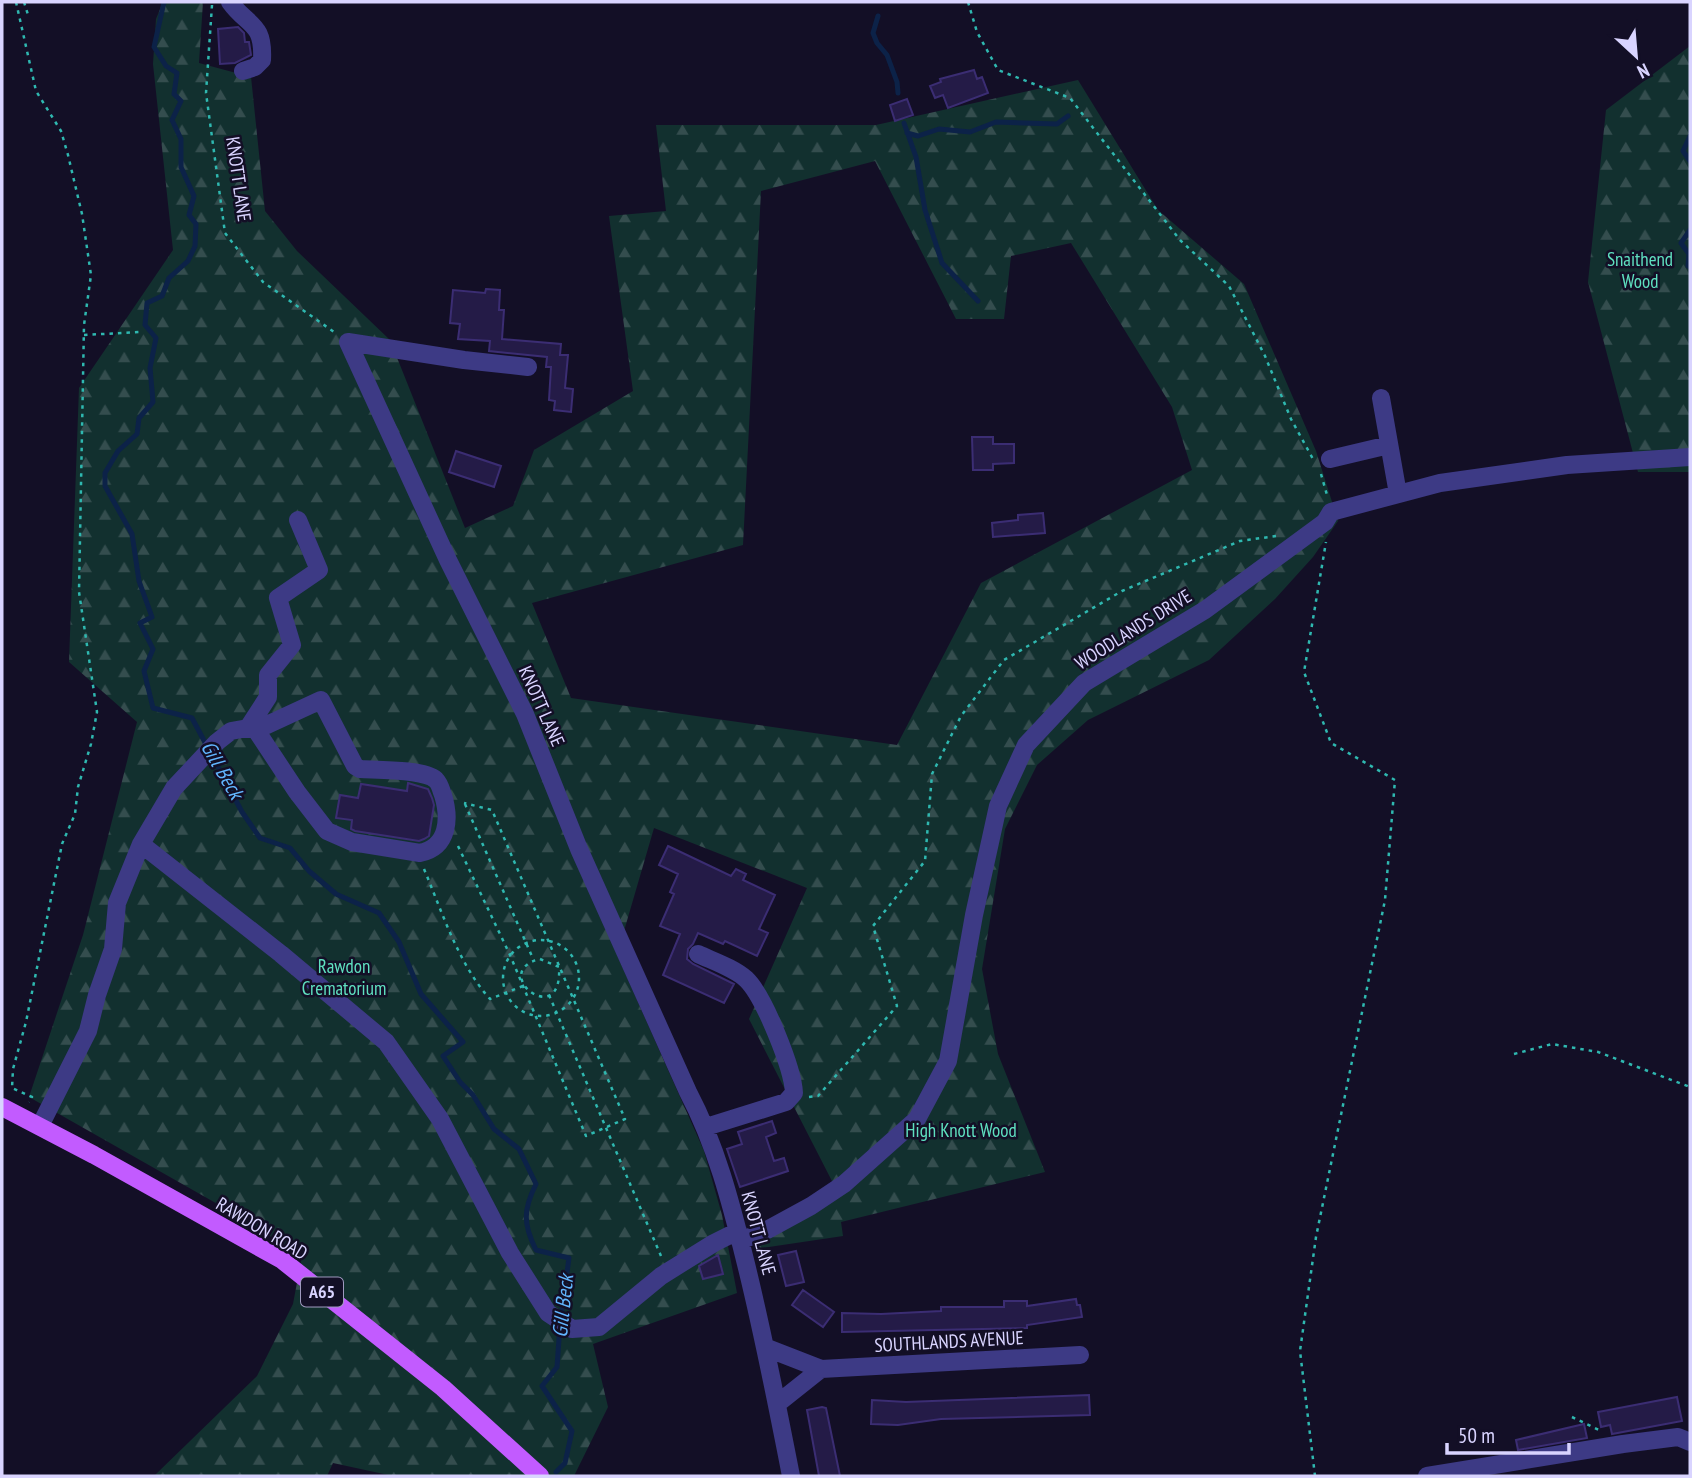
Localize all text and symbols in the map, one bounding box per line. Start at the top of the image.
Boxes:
north arrow [1601,21,1671,91]
text: N [1634,58,1653,84]
street label: KNOTT LANE [221,135,257,223]
park label: Snaithend Wood [1607,247,1673,293]
street label: WOODLANDS DRIVE [1070,584,1196,674]
street label: KNOTT LANE [514,662,570,750]
water label: Gill Beck [195,736,251,806]
park label: Rawdon Crematorium [302,954,386,1000]
park label: High Knott Wood [905,1118,1017,1142]
street label: KNOTT LANE [736,1189,782,1277]
street label: RAWDON ROAD [212,1191,312,1265]
water label: Gill Beck [546,1270,580,1339]
road number: A65 [301,1278,343,1307]
street label: SOUTHLANDS AVENUE [874,1325,1024,1357]
scale bar [1447,1412,1570,1456]
text: 50 m [1458,1422,1495,1449]

